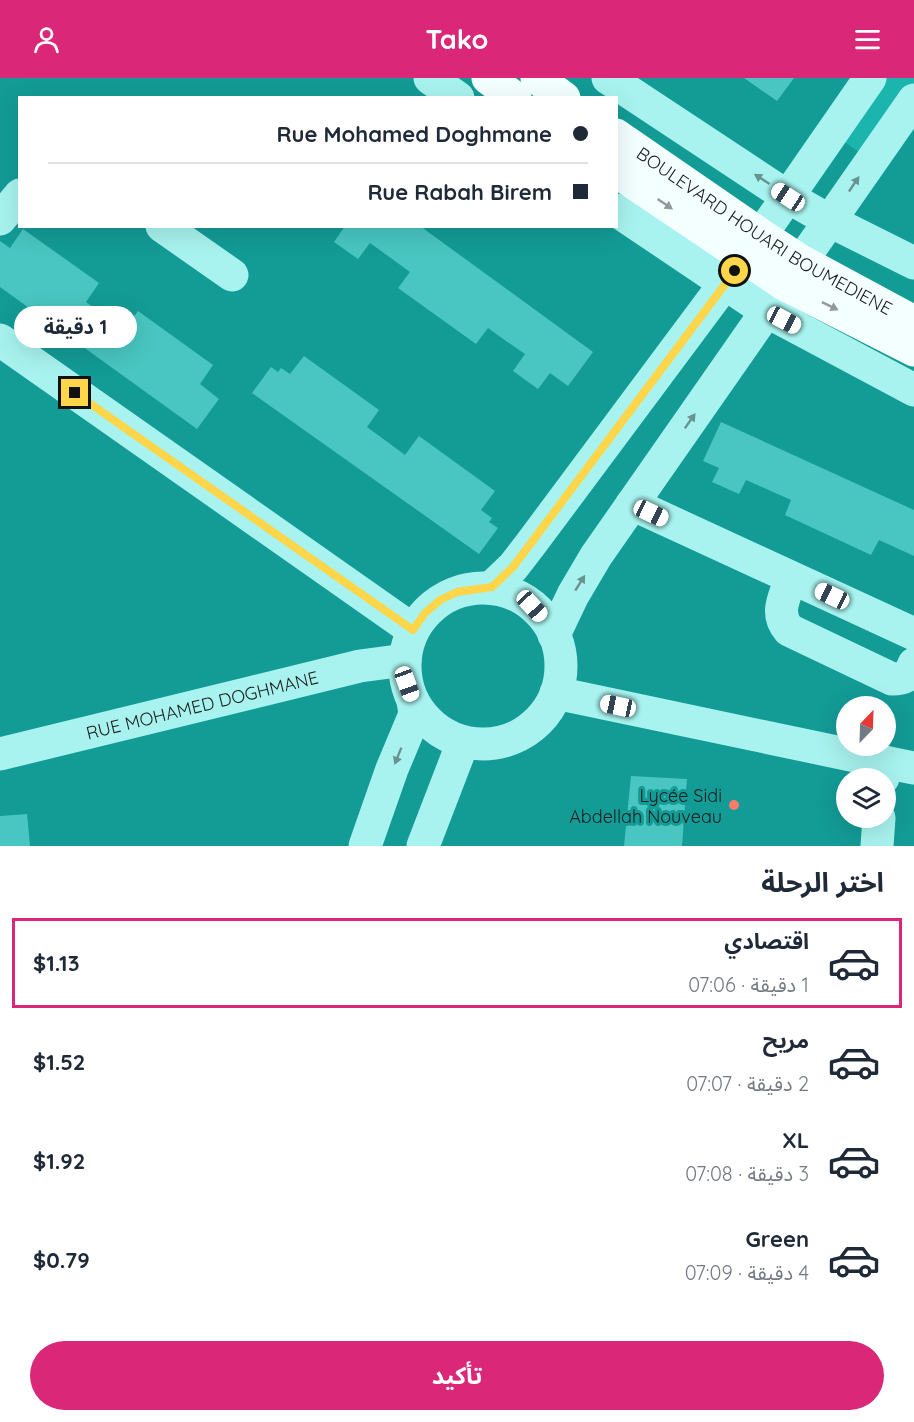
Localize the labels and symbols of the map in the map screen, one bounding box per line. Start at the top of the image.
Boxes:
street label: BOULEVARD HOUARI BOUMEDIENE [632,141,896,320]
one-way arrow [753,174,770,185]
one-way arrow [848,177,860,193]
car [768,180,808,214]
one-way arrow [656,198,672,210]
route start [721,257,748,284]
one-way arrow [822,301,839,311]
car [764,304,804,336]
callout: 1 دقيقة [14,306,136,348]
route end [61,379,88,406]
one-way arrow [684,414,696,430]
car [631,497,671,529]
one-way arrow [575,574,586,591]
car [812,580,852,612]
car [513,587,551,625]
car [392,664,422,704]
street label: RUE MOHAMED DOGHMANE [84,665,321,744]
car [599,693,637,719]
north arrow [836,696,896,756]
one-way arrow [393,747,403,765]
place label: Lycée Sidi Abdellah Nouveau [569,784,722,828]
marker: Lycée Sidi Abdellah Nouveau [727,798,741,812]

